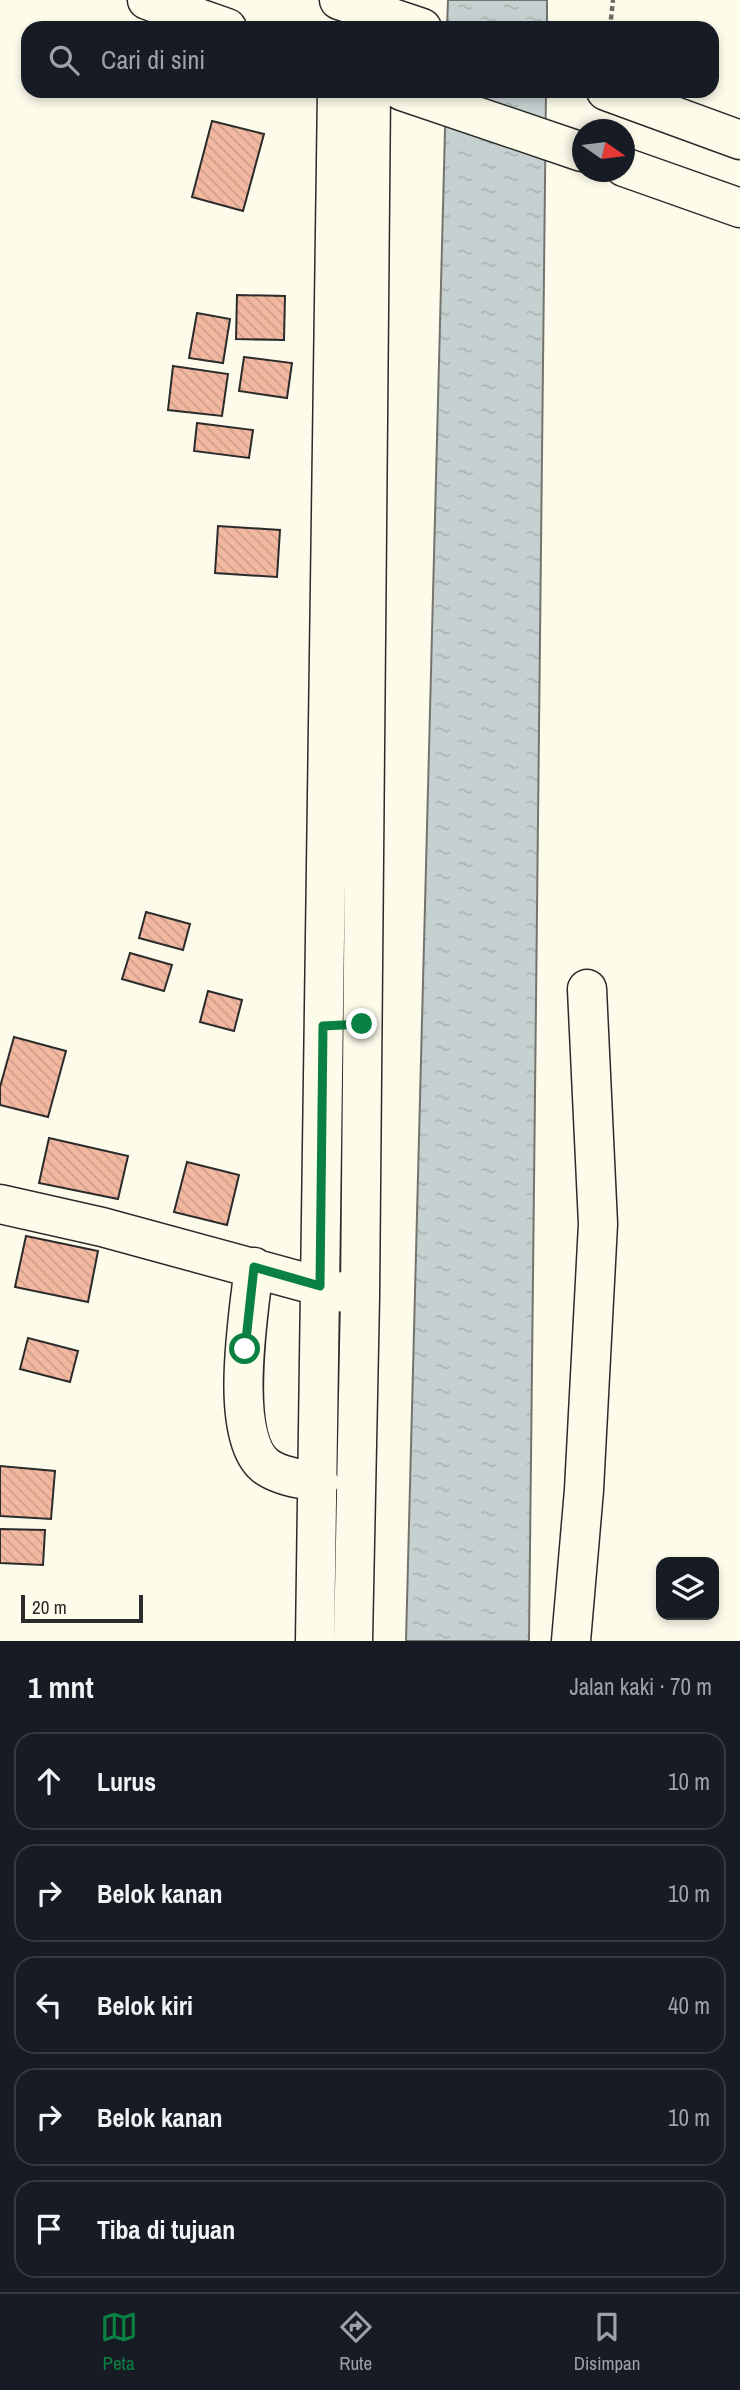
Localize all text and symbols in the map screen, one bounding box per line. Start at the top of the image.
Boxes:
search box [21,21,719,98]
icon: search [45,41,83,79]
text: Cari di sini [101,42,205,77]
north arrow [572,119,635,182]
route end [346,1008,377,1039]
route start [229,1333,260,1364]
map controls [656,1557,719,1620]
button: layers [656,1557,719,1620]
scale bar [21,1592,144,1624]
text: 20 m [32,1594,67,1620]
text: 1 mnt [28,1667,94,1707]
text: Jalan kaki · 70 m [569,1671,712,1702]
icon: ahead [30,1762,68,1800]
text: Lurus [97,1764,156,1799]
text: 10 m [668,1766,710,1797]
icon: right [30,1874,68,1912]
text: Belok kanan [97,1876,223,1911]
text: 10 m [668,1878,710,1909]
icon: left [30,1986,68,2024]
text: Belok kiri [97,1988,193,2023]
text: 40 m [668,1990,710,2021]
icon: right [30,2098,68,2136]
text: Belok kanan [97,2100,223,2135]
text: 10 m [668,2102,710,2133]
icon: arrive [30,2210,68,2248]
text: Tiba di tujuan [97,2212,235,2247]
tab: Peta [100,2308,138,2376]
tab: Rute [337,2308,375,2376]
tab: Disimpan [574,2308,640,2376]

